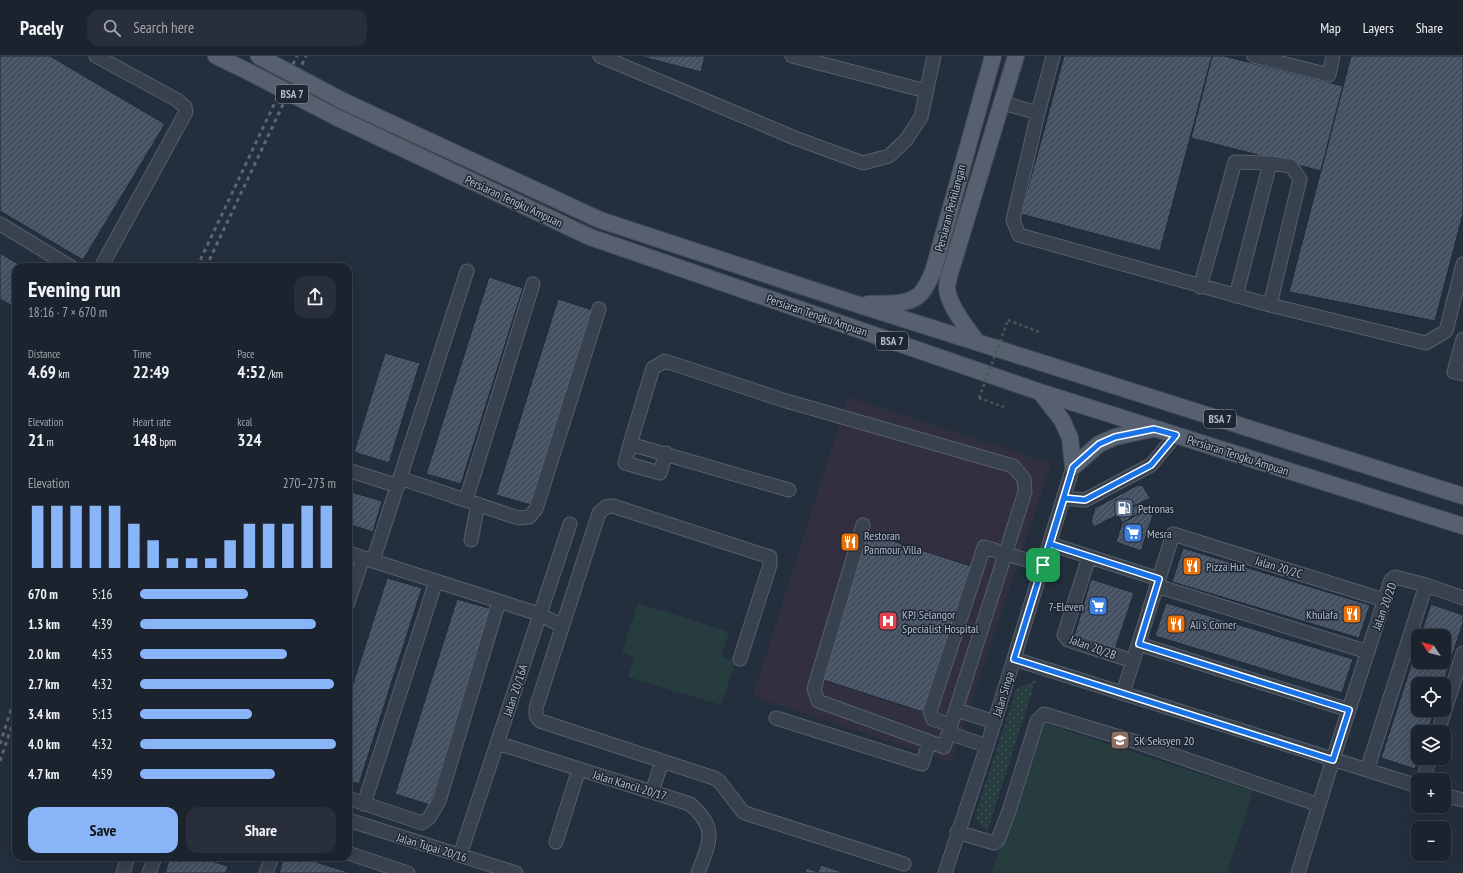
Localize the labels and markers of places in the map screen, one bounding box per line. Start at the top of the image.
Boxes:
fuel station icon: Petronas [1113,497,1135,519]
place label: Petronas [1138,501,1174,516]
supermarket icon: Mesra [1122,522,1144,544]
place label: Mesra [1147,526,1172,541]
place label: Restoran Panmour Villa [864,528,922,557]
restaurant icon: Restoran Panmour Villa [839,531,861,553]
pin [1026,548,1060,582]
restaurant icon: Pizza Hut [1181,555,1203,577]
place label: Pizza Hut [1206,559,1246,574]
supermarket icon: 7-Eleven [1087,595,1109,617]
place label: 7-Eleven [1048,599,1084,614]
restaurant icon: Khulafa [1341,603,1363,625]
place label: KPJ Selangor Specialist Hospital [902,607,979,636]
place label: Khulafa [1306,607,1338,622]
hospital icon: KPJ Selangor Specialist Hospital [877,610,899,632]
restaurant icon: Ali's Corner [1165,613,1187,635]
place label: Ali's Corner [1190,617,1237,632]
school or university icon: SK Seksyen 20 [1109,729,1131,751]
place label: SK Seksyen 20 [1134,733,1194,748]

